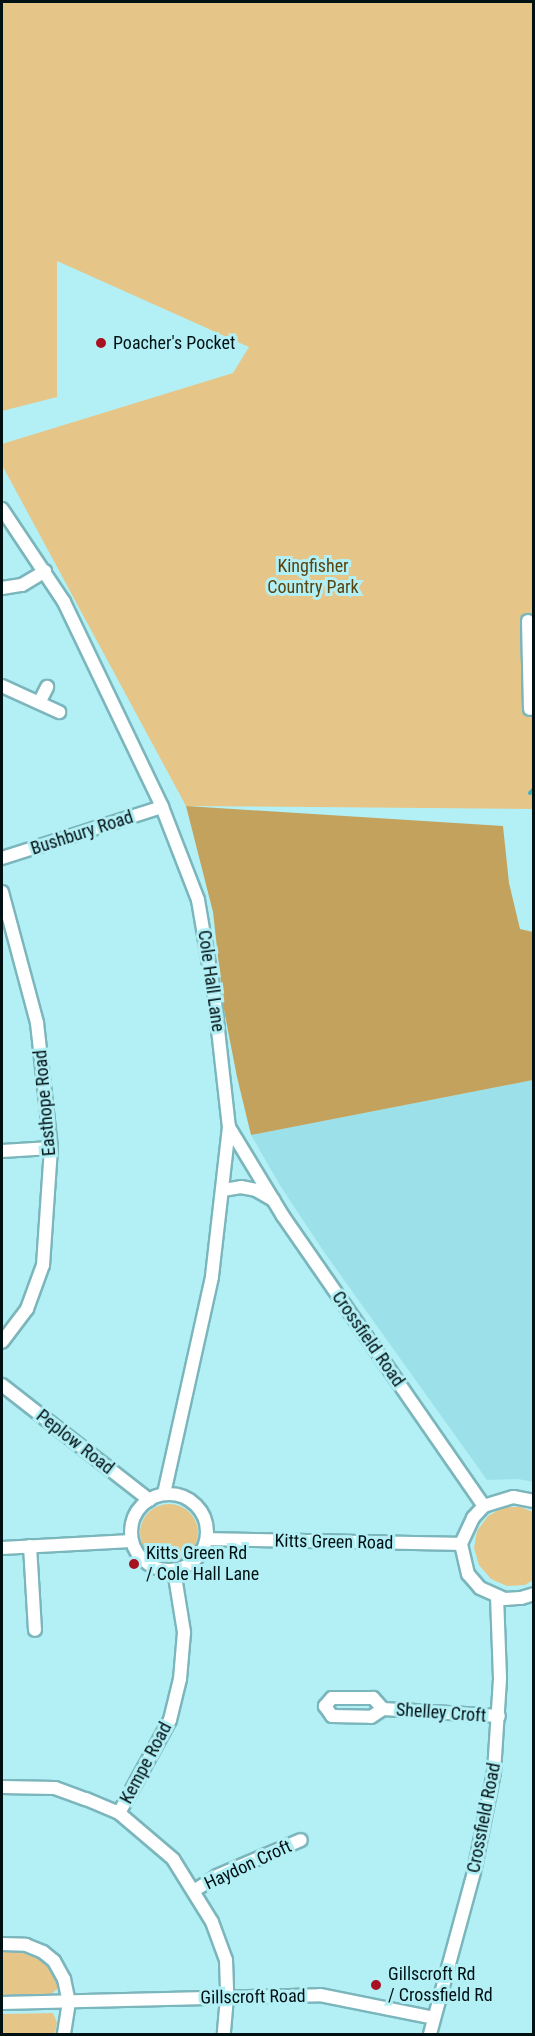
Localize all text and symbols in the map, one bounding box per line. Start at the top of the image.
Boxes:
place label: Poacher's Pocket [113,332,235,354]
marker: Poacher's Pocket [94,336,108,350]
park label: Kingfisher Country Park [267,556,359,598]
street label: Bushbury Road [28,806,136,860]
street label: Cole Hall Lane [193,929,229,1033]
street label: Easthope Road [30,1049,60,1157]
street label: Crossfield Road [327,1287,409,1391]
street label: Peplow Road [32,1405,118,1479]
street label: Kitts Green Road [274,1530,394,1554]
place label: Kitts Green Rd / Cole Hall Lane [146,1543,259,1586]
marker: Kitts Green Rd / Cole Hall Lane [127,1557,141,1571]
street label: Shelley Croft [395,1699,487,1727]
street label: Kempe Road [116,1719,176,1807]
street label: Crossfield Road [463,1761,505,1875]
street label: Haydon Croft [201,1835,295,1895]
place label: Gillscroft Rd / Crossfield Rd [388,1964,493,2006]
marker: Gillscroft Rd / Crossfield Rd [369,1978,383,1992]
street label: Gillscroft Road [200,1985,306,2009]

